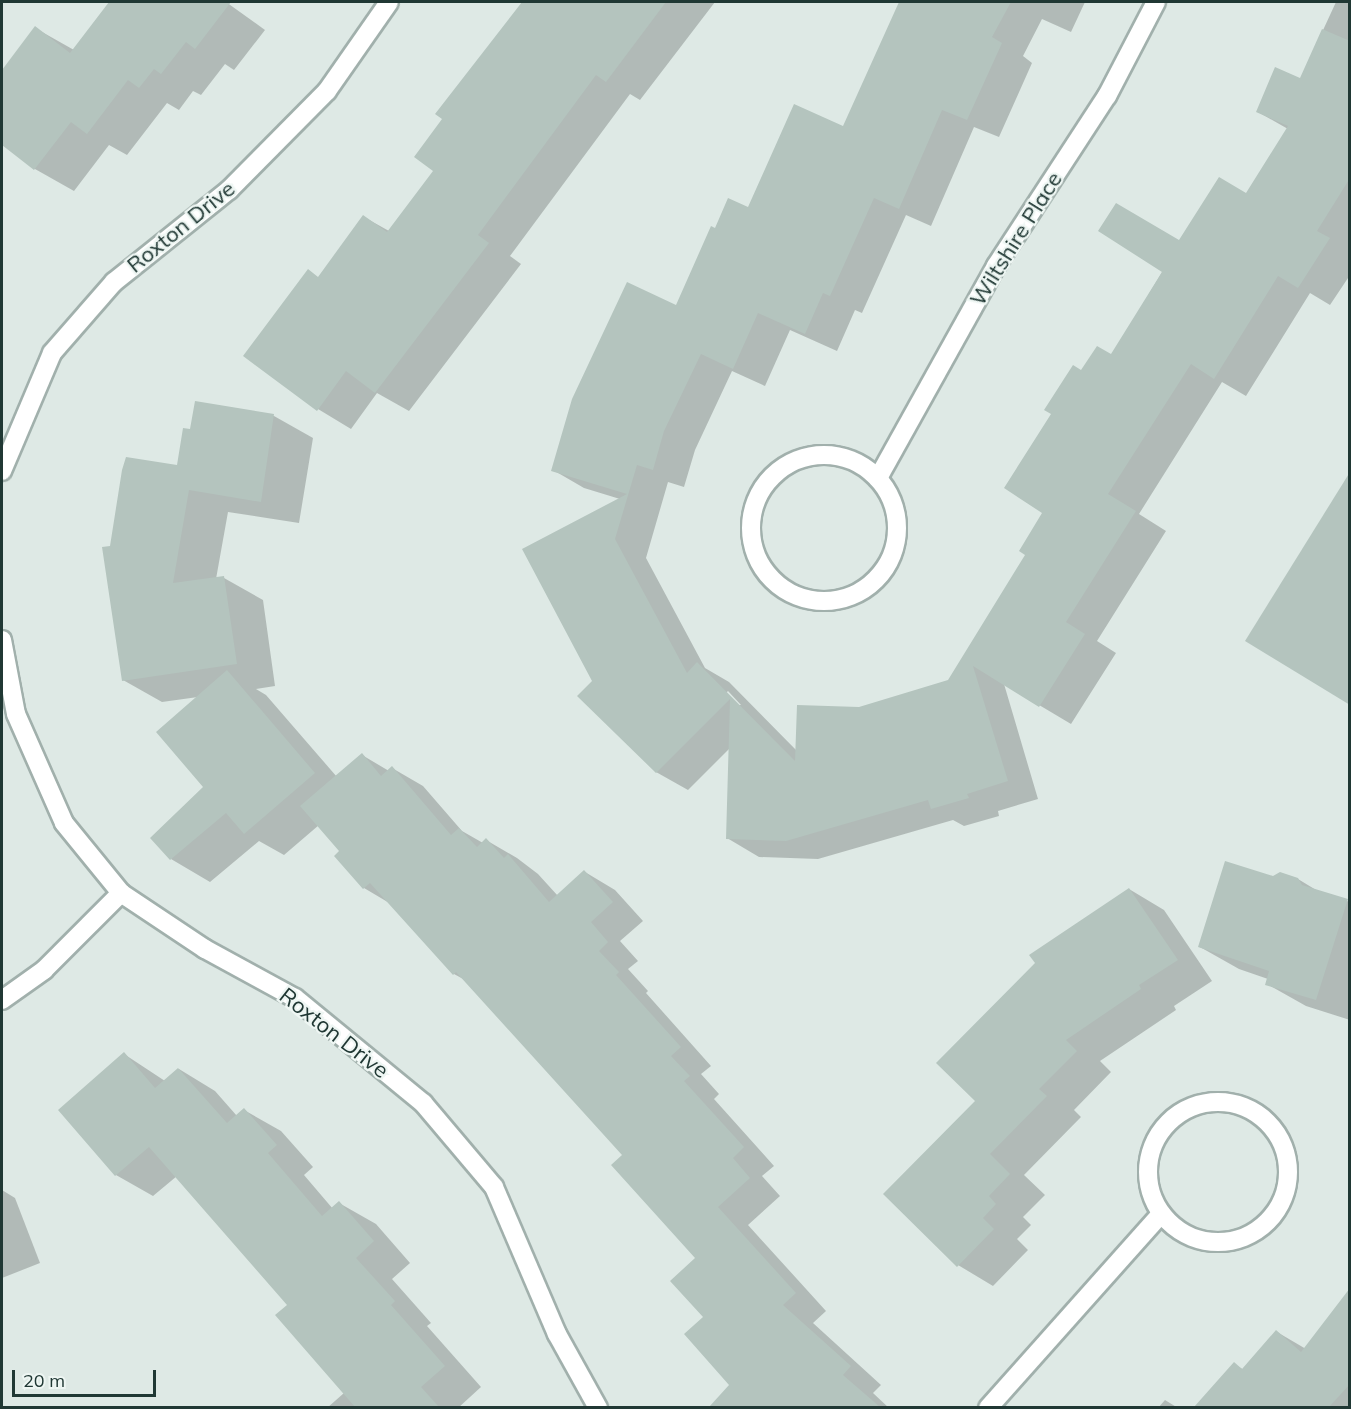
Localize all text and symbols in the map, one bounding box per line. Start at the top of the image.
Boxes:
street label: Wiltshire Place [964,167,1068,311]
street label: Roxton Drive [122,176,240,278]
street label: Roxton Drive [274,982,394,1084]
scale bar [15,1358,159,1396]
text: 20 m [23,1369,65,1392]

